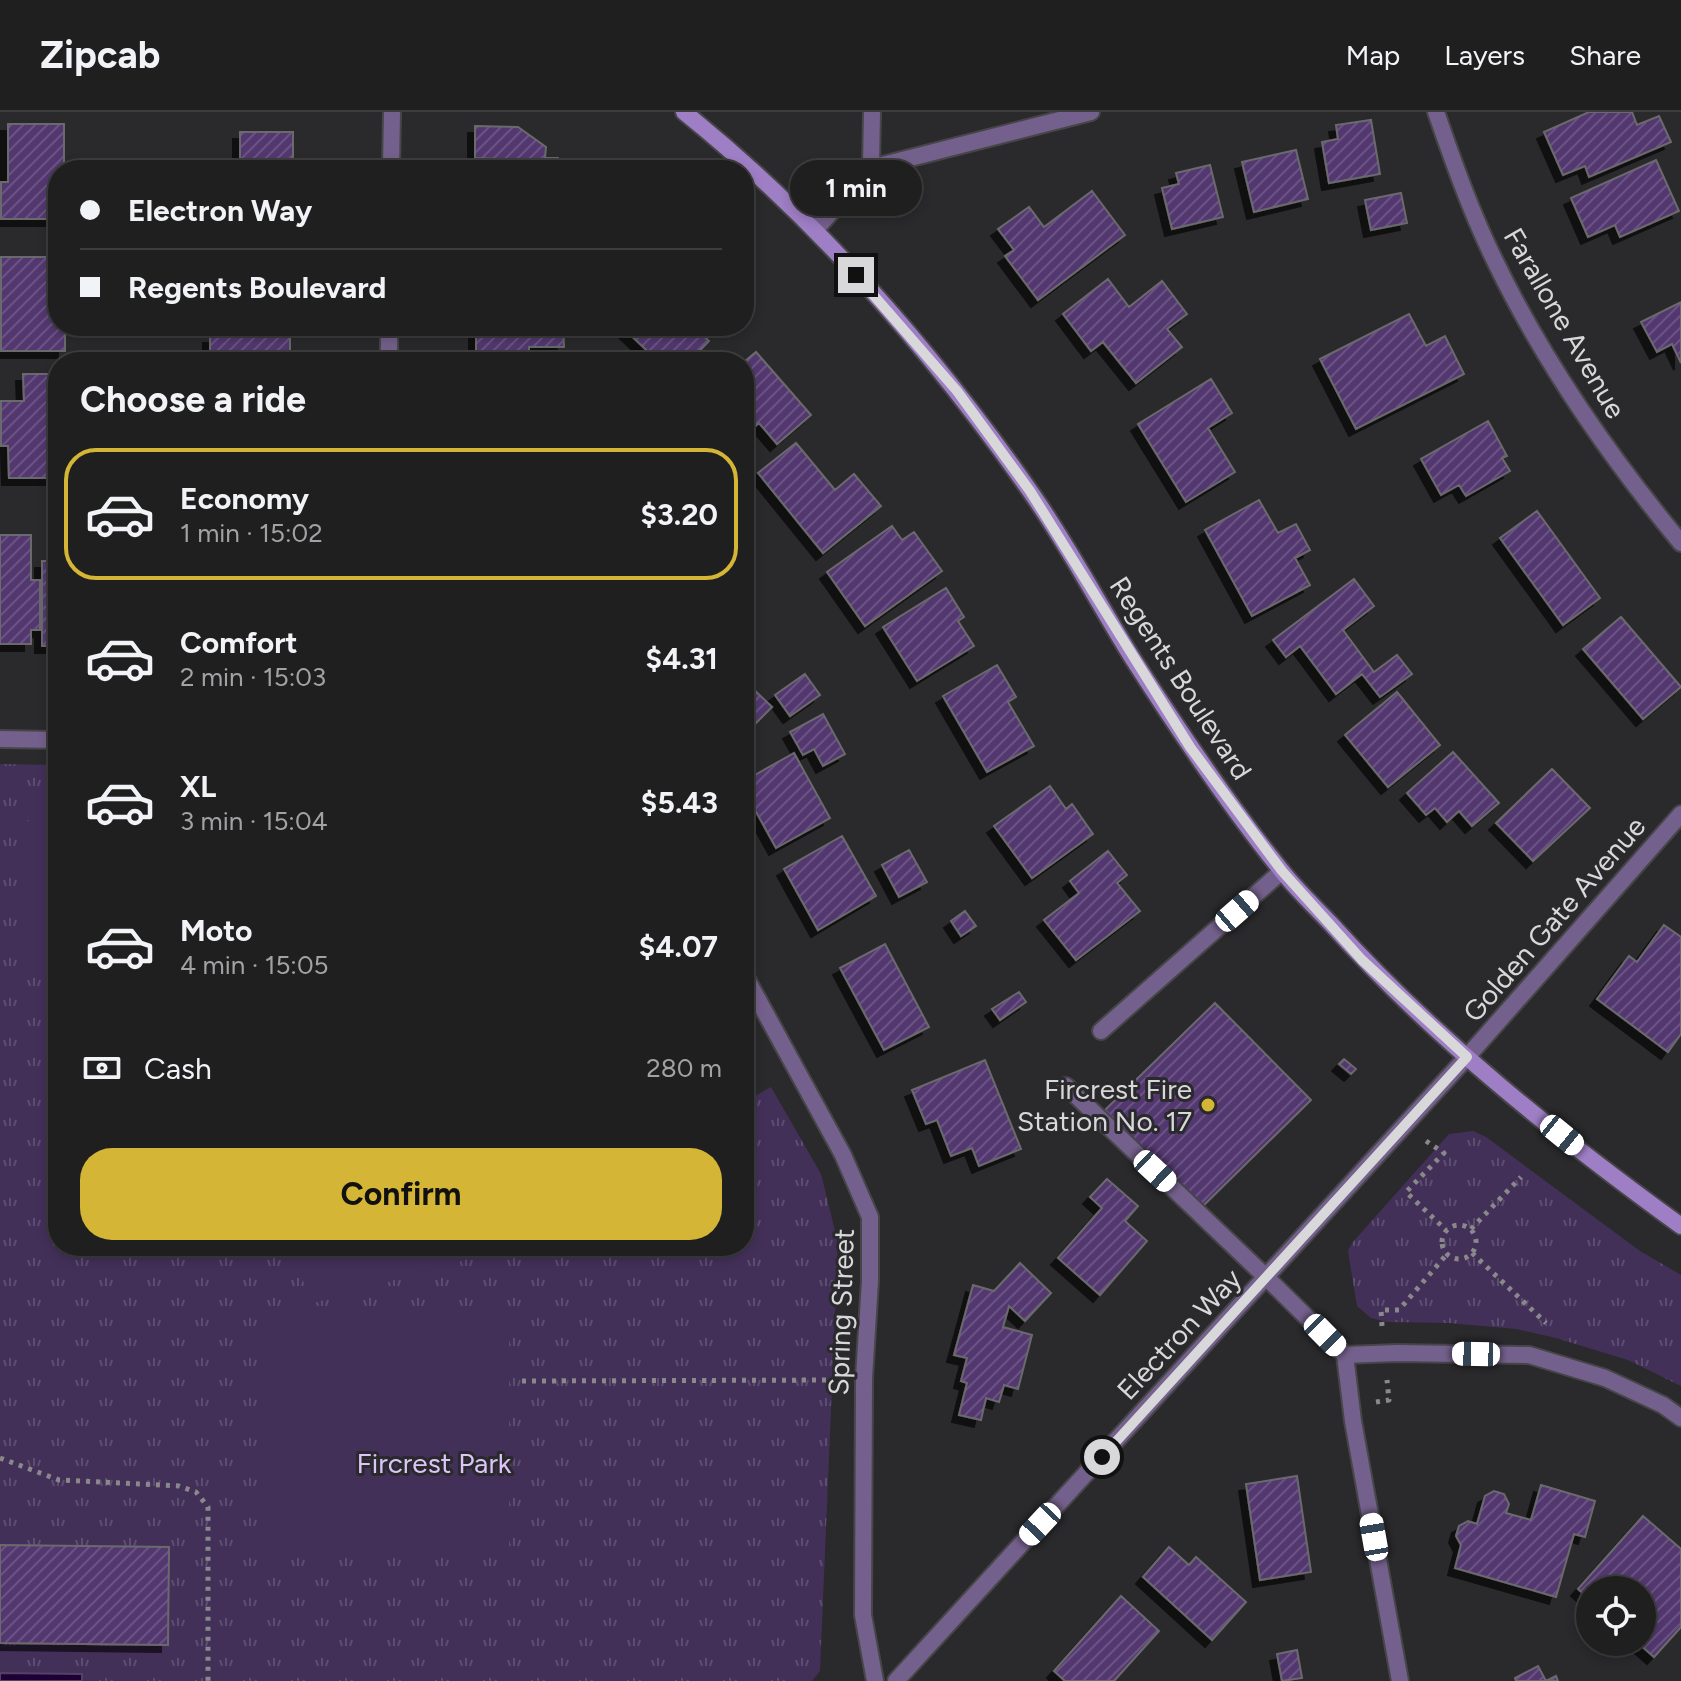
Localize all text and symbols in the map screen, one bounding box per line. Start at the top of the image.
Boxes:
text: Zipcab [40,32,160,78]
text: Map [1346,38,1400,72]
text: Layers [1444,38,1525,72]
text: Share [1569,38,1641,72]
callout: 1 min [790,159,922,215]
text: 1 min [825,172,887,204]
text: Electron Way [128,192,312,229]
street label: Farallone Avenue [1497,222,1633,424]
route end [838,257,874,293]
text: Regents Boulevard [128,269,386,306]
text: Choose a ride [80,378,306,421]
icon: car [84,478,156,550]
text: Economy [180,480,309,517]
text: $3.20 [640,496,718,533]
text: 1 min · 15:02 [180,517,323,549]
street label: Regents Boulevard [1103,570,1259,786]
icon: car [84,622,156,694]
text: Comfort [180,624,298,661]
text: $4.31 [646,640,718,677]
text: 2 min · 15:03 [180,661,326,693]
icon: car [84,766,156,838]
text: XL [180,768,216,805]
text: $5.43 [641,784,718,821]
text: 3 min · 15:04 [180,805,328,837]
street label: Golden Gate Avenue [1456,809,1652,1029]
car [1211,886,1263,936]
icon: car [84,910,156,982]
text: Moto [180,912,252,949]
text: $4.07 [639,928,718,965]
text: 4 min · 15:05 [180,949,329,981]
icon: cash [80,1046,124,1090]
text: Cash [144,1050,212,1087]
text: 280 m [646,1052,722,1084]
place label: Fircrest Fire Station No. 17 [1017,1072,1192,1138]
marker: Fircrest Fire Station No. 17 [1199,1096,1217,1114]
car [1536,1111,1588,1159]
car [1129,1146,1181,1196]
button: Confirm [80,1148,722,1240]
street label: Spring Street [821,1228,861,1396]
street label: Electron Way [1110,1261,1248,1406]
car [1300,1310,1350,1360]
car [1452,1342,1500,1366]
route start [1084,1439,1120,1475]
park label: Fircrest Park [357,1446,512,1480]
car [1015,1498,1065,1550]
car [1358,1511,1390,1563]
map controls [1576,1576,1656,1656]
button: locate [1576,1576,1656,1656]

